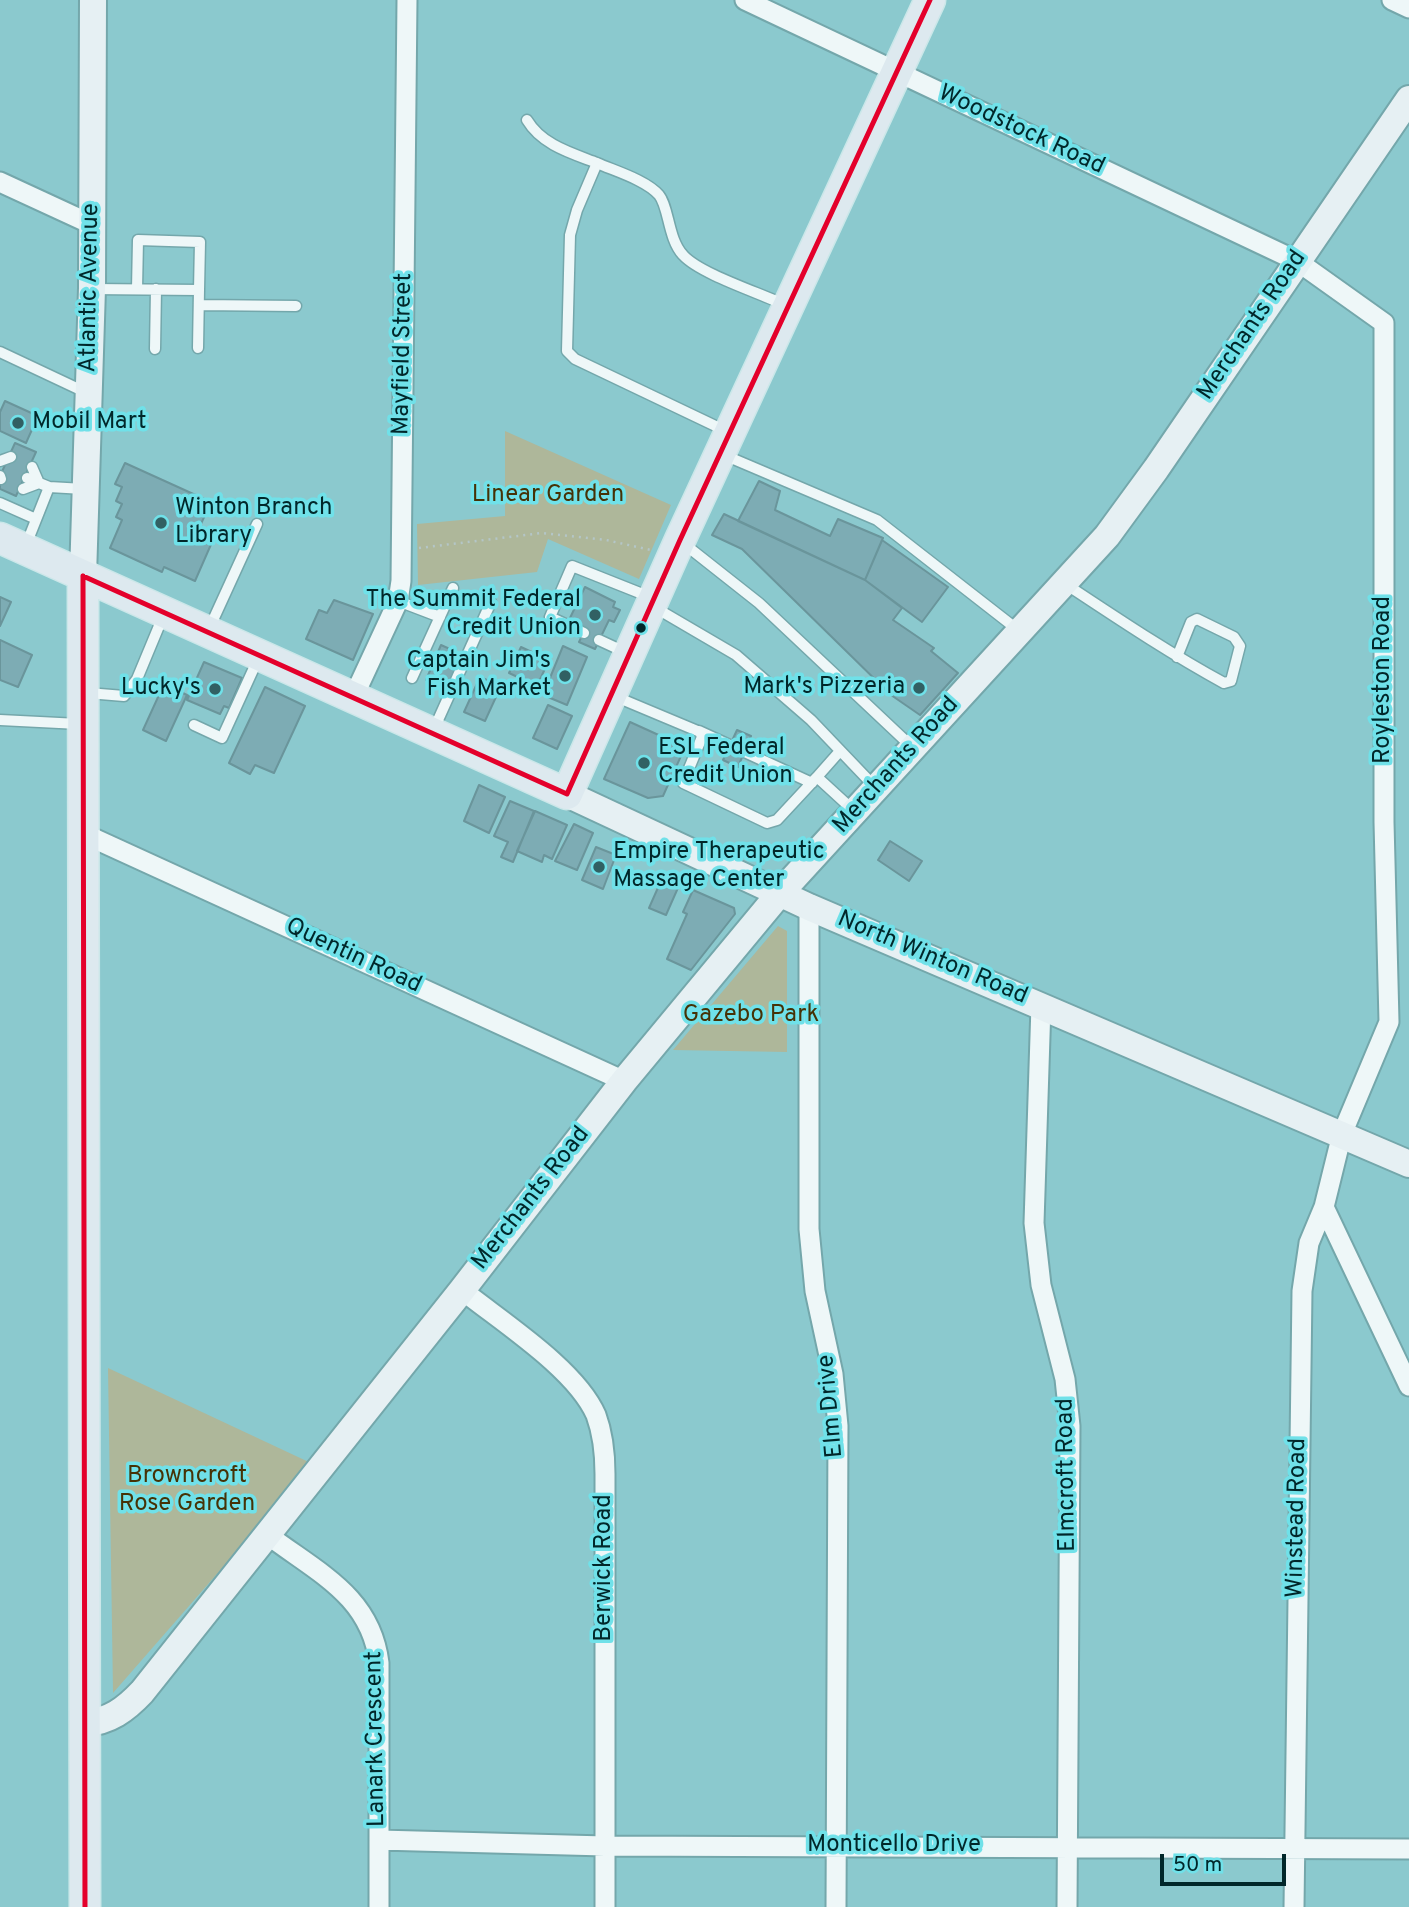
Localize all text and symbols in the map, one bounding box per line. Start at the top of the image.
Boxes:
street label: Woodstock Road [933,80,1109,182]
street label: Atlantic Avenue [75,203,107,373]
street label: Merchants Road [1192,246,1314,406]
street label: Mayfield Street [388,273,420,435]
place label: Mobil Mart [32,409,147,437]
marker: Mobil Mart [10,415,26,431]
park label: Linear Garden [472,482,624,510]
place label: Winton Branch Library [175,495,333,551]
marker: Winton Branch Library [153,515,169,531]
place label: The Summit Federal Credit Union [365,587,581,643]
street label: Royleston Road [1370,596,1398,764]
marker: The Summit Federal Credit Union [587,607,603,623]
unlabelled marker [634,621,648,635]
place label: Captain Jim's Fish Market [407,648,551,704]
marker: Captain Jim's Fish Market [557,668,573,684]
place label: Mark's Pizzeria [743,674,905,702]
place label: Lucky's [121,675,201,703]
marker: Mark's Pizzeria [911,680,927,696]
marker: Lucky's [207,681,223,697]
street label: Merchants Road [828,692,966,840]
place label: ESL Federal Credit Union [658,735,793,791]
marker: ESL Federal Credit Union [636,755,652,771]
place label: Empire Therapeutic Massage Center [613,839,825,895]
marker: Empire Therapeutic Massage Center [591,859,607,875]
street label: North Winton Road [832,906,1032,1012]
street label: Quentin Road [280,913,426,1001]
park label: Gazebo Park [683,1002,819,1030]
street label: Merchants Road [467,1121,597,1277]
street label: Elm Drive [813,1353,851,1459]
street label: Elmcroft Road [1052,1398,1084,1552]
street label: Winstead Road [1282,1438,1314,1598]
park label: Browncroft Rose Garden [119,1463,255,1519]
street label: Berwick Road [591,1494,619,1642]
street label: Lanark Crescent [361,1651,393,1827]
street label: Monticello Drive [807,1832,981,1860]
scale bar [1164,1840,1290,1884]
text: 50 m [1173,1852,1222,1879]

